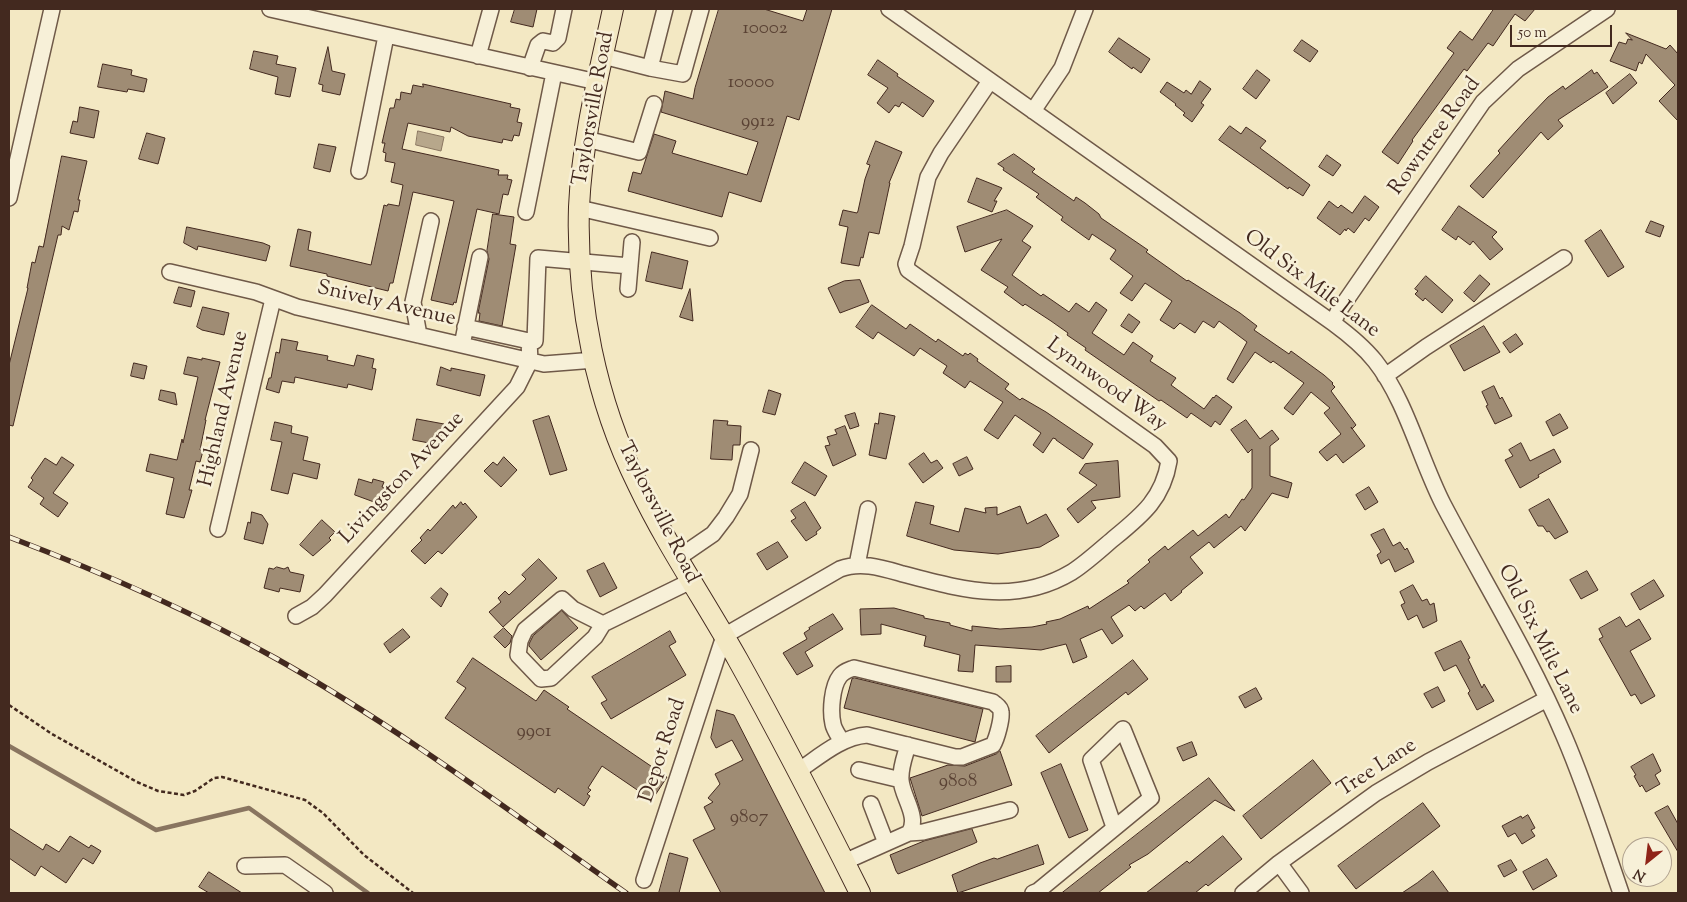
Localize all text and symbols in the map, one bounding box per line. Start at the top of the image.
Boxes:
scale bar [1512,15,1614,47]
house number: 10002 [742,19,788,41]
text: 50 m [1518,23,1547,44]
street label: Taylorsville Road [569,30,621,188]
house number: 10000 [728,73,774,95]
street label: Rowntree Road [1385,73,1487,201]
house number: 9912 [741,112,775,134]
street label: Old Six Mile Lane [1238,226,1384,344]
street label: Snively Avenue [314,277,458,333]
street label: Highland Avenue [195,329,255,489]
street label: Lynnwood Way [1041,334,1171,438]
street label: Livingston Avenue [335,408,471,550]
street label: Taylorsville Road [610,438,704,588]
street label: Old Six Mile Lane [1491,561,1587,719]
street label: Depot Road [635,696,693,806]
house number: 9901 [517,722,551,744]
street label: Tree Lane [1334,734,1422,804]
house number: 9808 [939,772,977,794]
house number: 9807 [730,808,768,830]
north arrow [1622,837,1672,887]
text: N [1630,863,1650,886]

